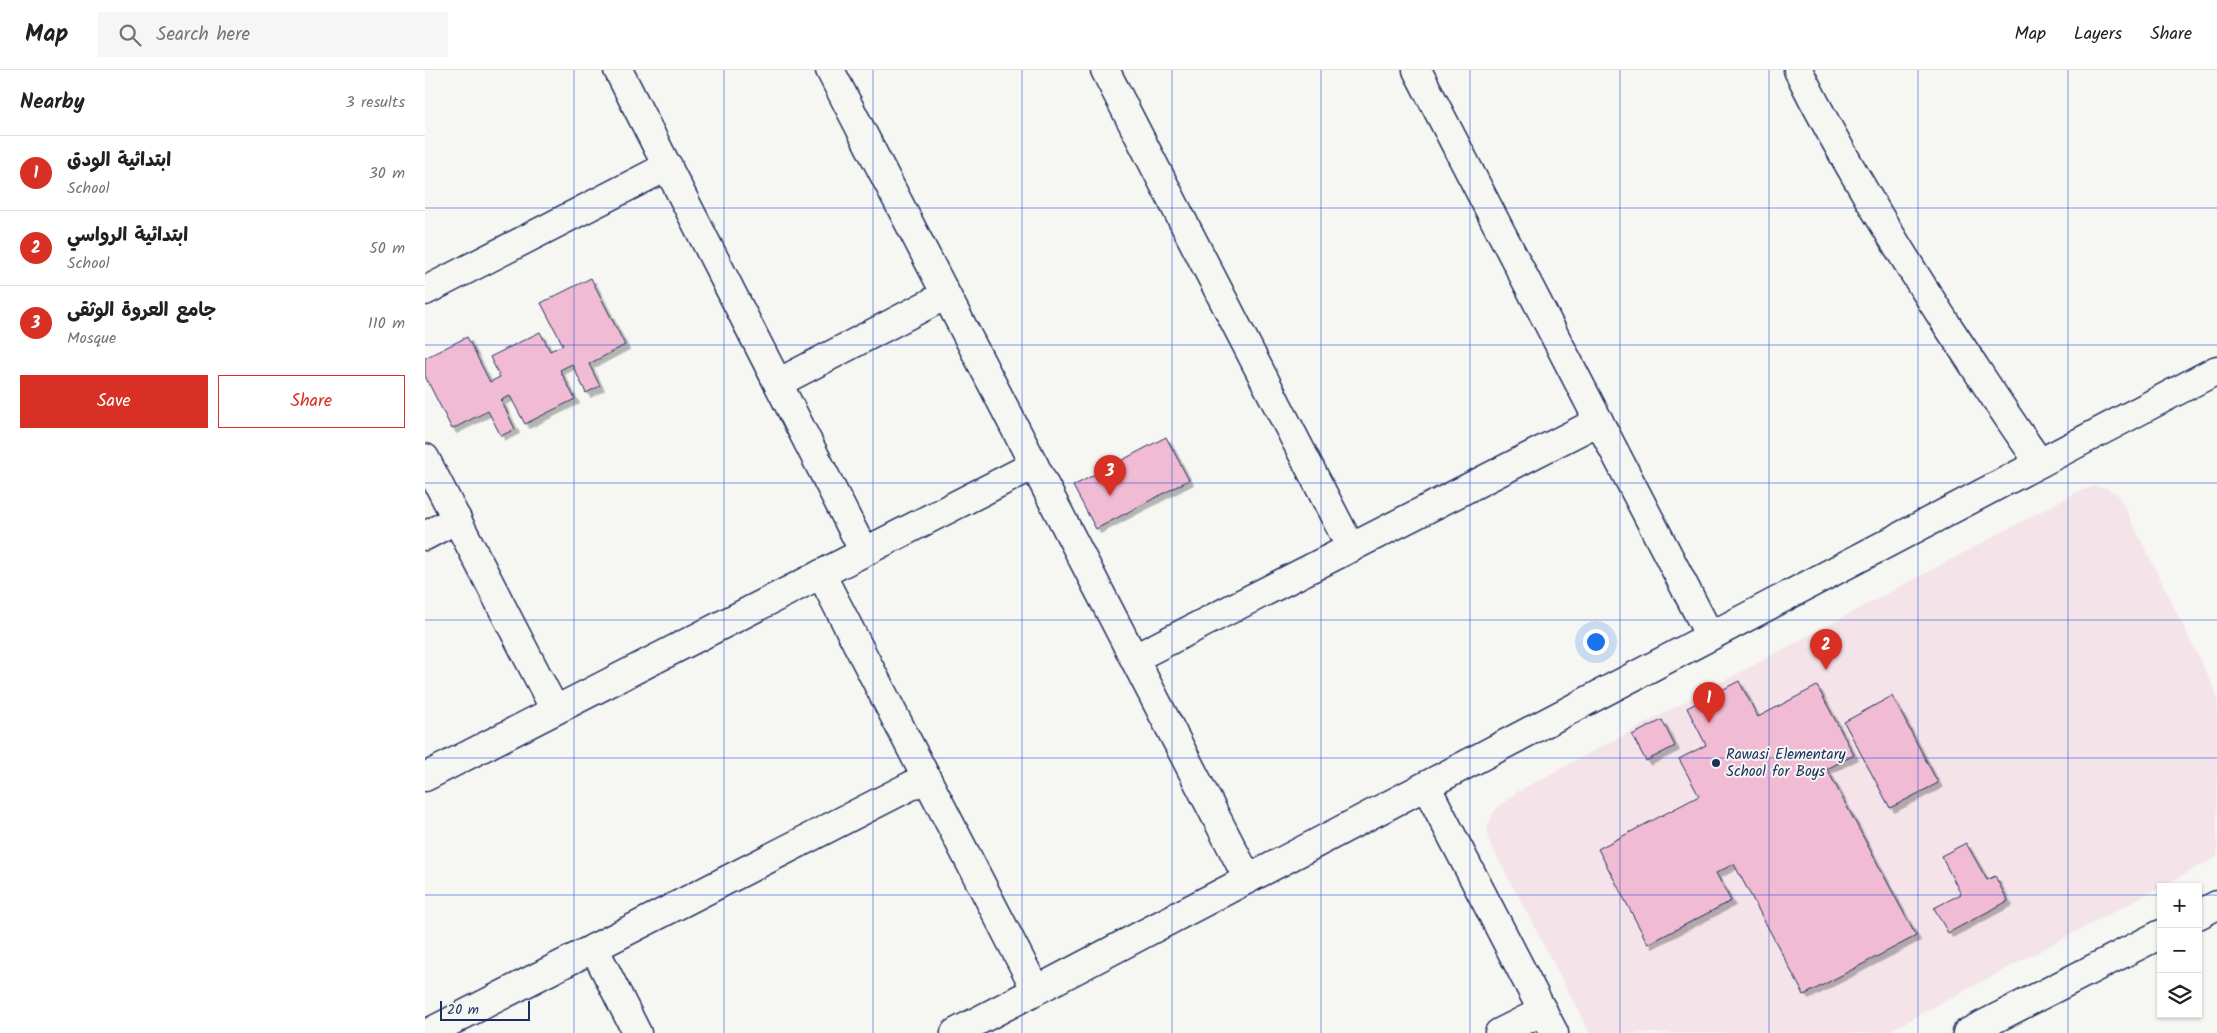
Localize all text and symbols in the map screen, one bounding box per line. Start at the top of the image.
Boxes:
search box [98,12,448,57]
text: Map [25,15,68,54]
text: Search here [156,20,250,50]
text: Map [2015,20,2046,49]
text: Layers [2074,20,2122,49]
text: Share [2150,20,2192,49]
icon: search [116,21,144,49]
text: Nearby [20,86,85,119]
text: 3 results [346,90,405,115]
text: ابتدائية الودق [67,146,171,176]
text: 1 [34,161,38,186]
text: 30 m [369,161,405,186]
text: School [67,176,110,201]
text: ابتدائية الرواسي [67,221,188,251]
text: 2 [31,236,41,261]
text: 50 m [369,236,405,261]
text: School [67,251,110,276]
text: جامع العروة الوثقى [67,296,216,326]
text: 3 [32,311,40,336]
text: 110 m [368,311,405,336]
text: Mosque [67,326,116,351]
button: Save [20,375,208,428]
button: Share [218,375,405,428]
pin: 3 [1094,455,1126,496]
your location [1583,629,1609,655]
pin: 2 [1810,629,1842,670]
pin: 1 [1693,682,1725,723]
place label: Rawasi Elementary School for Boys [1726,743,1847,784]
marker: Rawasi Elementary School for Boys [1710,757,1722,769]
map controls [2157,883,2202,1018]
button: + [2157,883,2202,928]
button: − [2157,928,2202,973]
button: layers [2157,973,2202,1018]
scale bar [440,998,530,1021]
text: 20 m [447,999,479,1021]

